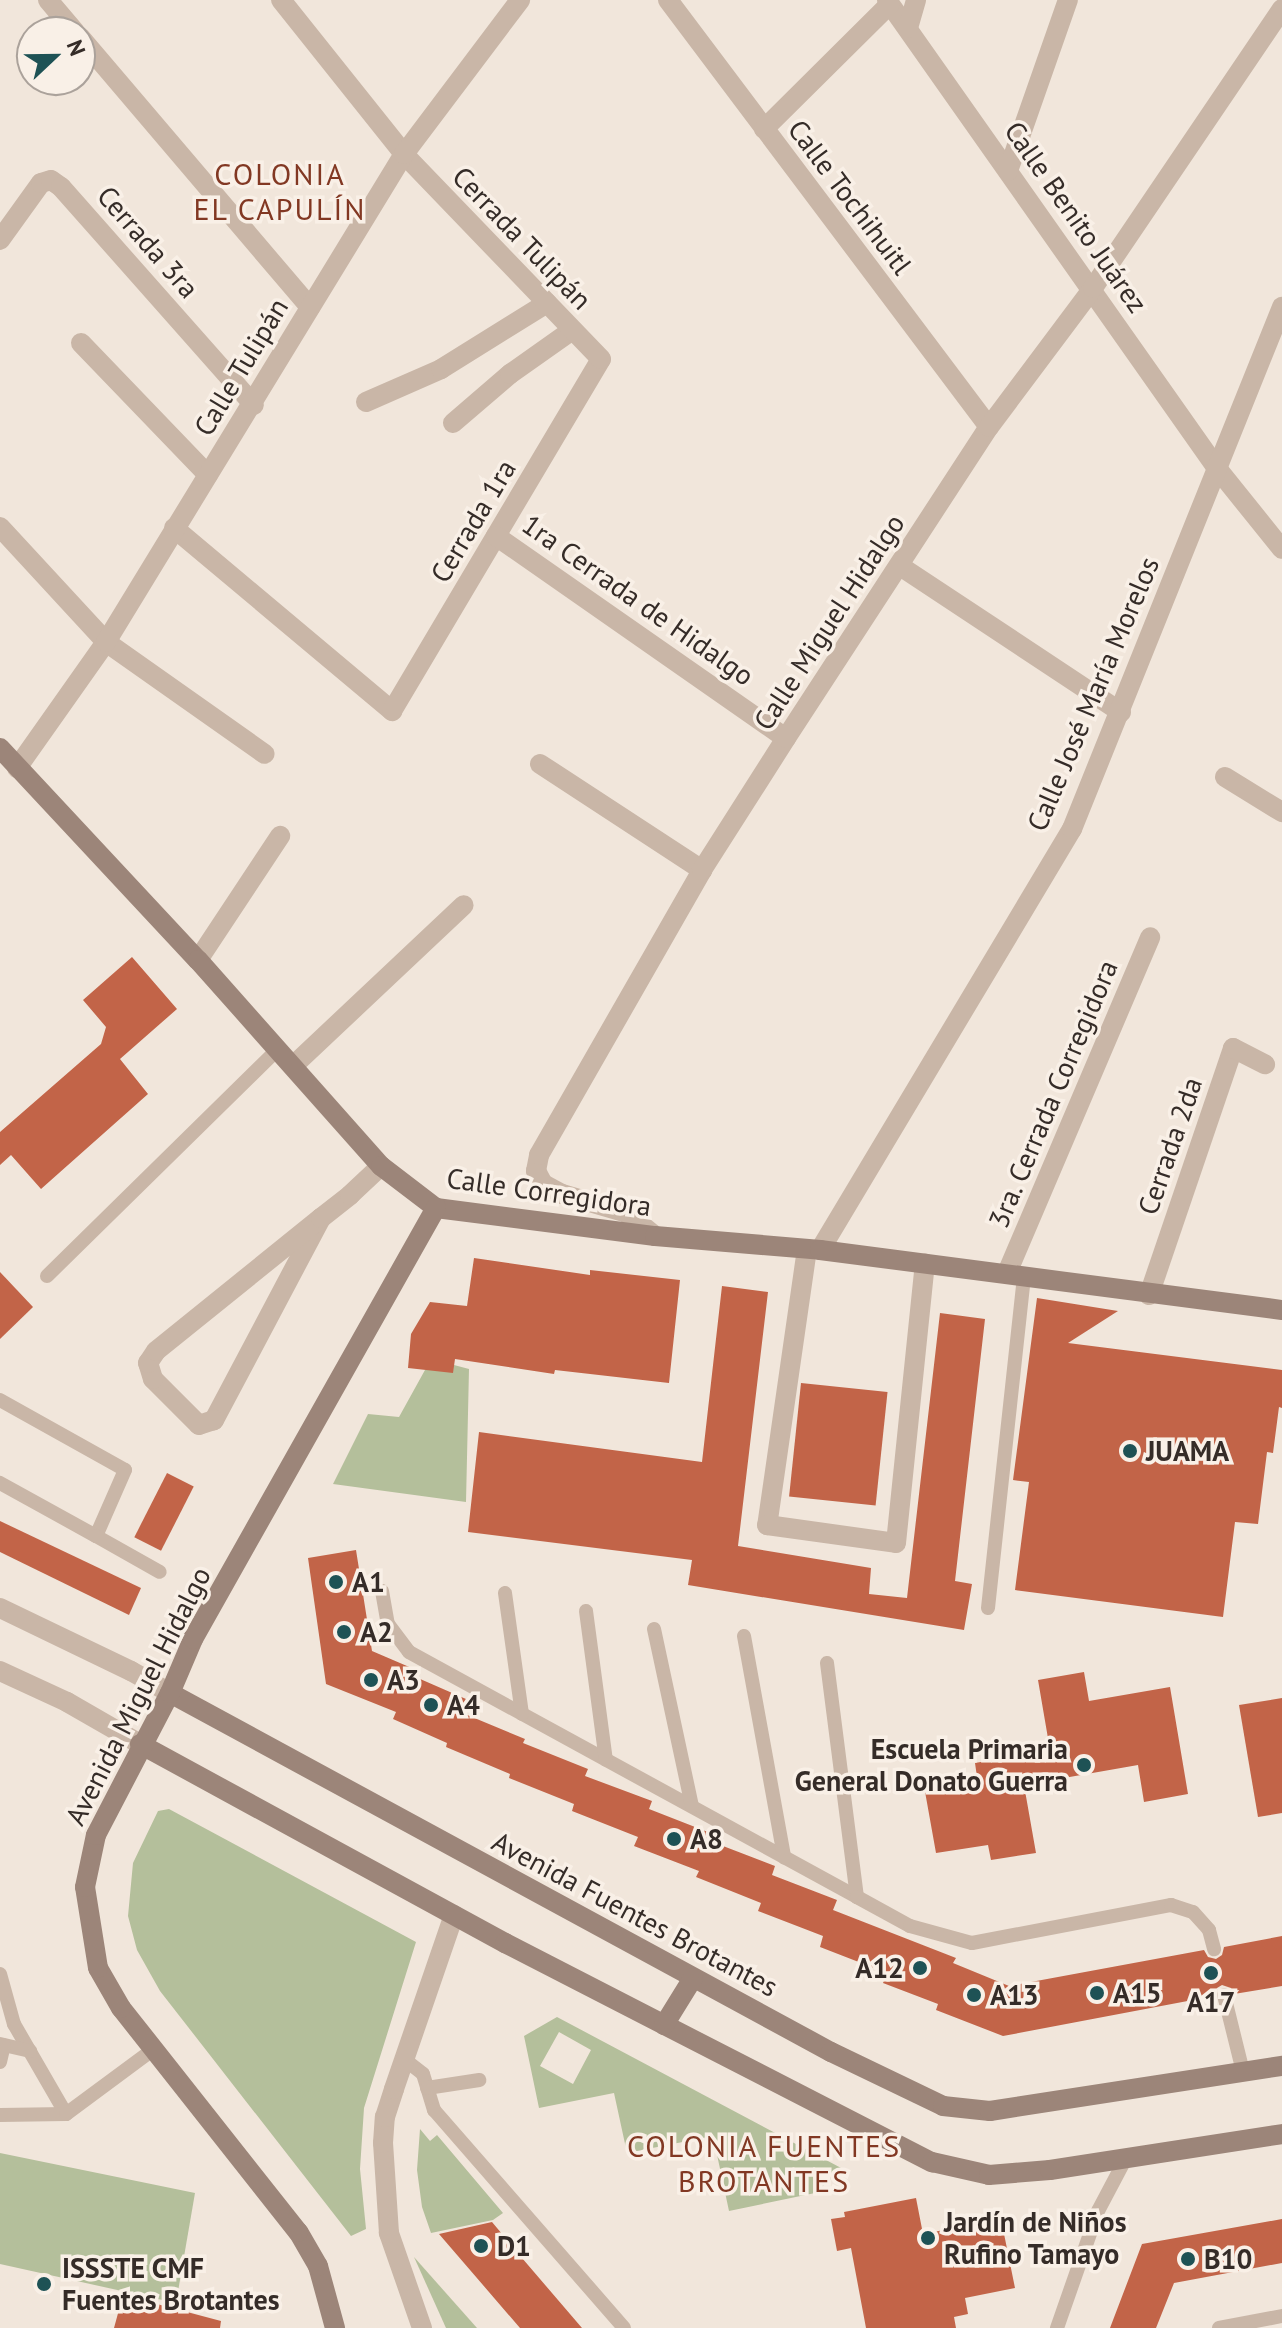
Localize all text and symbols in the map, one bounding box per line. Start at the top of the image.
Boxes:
north arrow [16,16,96,96]
text: N [61,36,92,60]
street label: Calle Tochihuitl [781,113,919,281]
street label: Calle Benito Juárez [998,115,1154,319]
district label: COLONIA EL CAPULÍN [193,156,367,226]
street label: Cerrada Tulipán [445,159,599,317]
street label: Cerrada 3ra [90,179,206,305]
street label: Calle Tulipán [187,292,295,442]
street label: Cerrada 1ra [423,454,523,588]
street label: 1ra Cerrada de Hidalgo [516,507,760,693]
street label: Calle Miguel Hidalgo [747,508,911,736]
street label: Calle José María Morelos [1020,552,1166,836]
street label: 3ra. Cerrada Corregidora [981,954,1125,1234]
street label: Cerrada 2da [1131,1073,1209,1219]
street label: Calle Corregidora [444,1161,654,1223]
place label: JUAMA [1146,1434,1229,1468]
marker: JUAMA [1121,1442,1139,1460]
street label: Avenida Miguel Hidalgo [58,1561,218,1831]
place label: A1 [352,1565,385,1599]
marker: A1 [327,1573,345,1591]
place label: A2 [360,1615,393,1649]
marker: A2 [335,1623,353,1641]
place label: A3 [387,1663,420,1697]
marker: A3 [362,1671,380,1689]
place label: A4 [447,1688,480,1722]
marker: A4 [422,1696,440,1714]
place label: Escuela Primaria General Donato Guerra [794,1732,1068,1798]
marker: Escuela Primaria General Donato Guerra [1075,1756,1093,1774]
place label: A8 [690,1822,723,1856]
street label: Avenida Fuentes Brotantes [486,1824,784,2004]
marker: A8 [665,1830,683,1848]
place label: A12 [855,1951,904,1985]
marker: A12 [911,1959,929,1977]
marker: A17 [1202,1964,1220,1982]
place label: A15 [1113,1976,1162,2010]
place label: A13 [990,1978,1039,2012]
marker: A15 [1088,1984,1106,2002]
place label: A17 [1187,1985,1235,2019]
marker: A13 [965,1986,983,2004]
district label: COLONIA FUENTES BROTANTES [626,2128,902,2198]
place label: Jardín de Niños Rufino Tamayo [944,2205,1126,2271]
place label: D1 [497,2229,531,2263]
marker: Jardín de Niños Rufino Tamayo [919,2229,937,2247]
marker: D1 [472,2237,490,2255]
place label: B10 [1204,2242,1252,2276]
marker: B10 [1179,2250,1197,2268]
place label: ISSSTE CMF Fuentes Brotantes [62,2251,280,2317]
marker: ISSSTE CMF Fuentes Brotantes [33,2273,55,2295]

